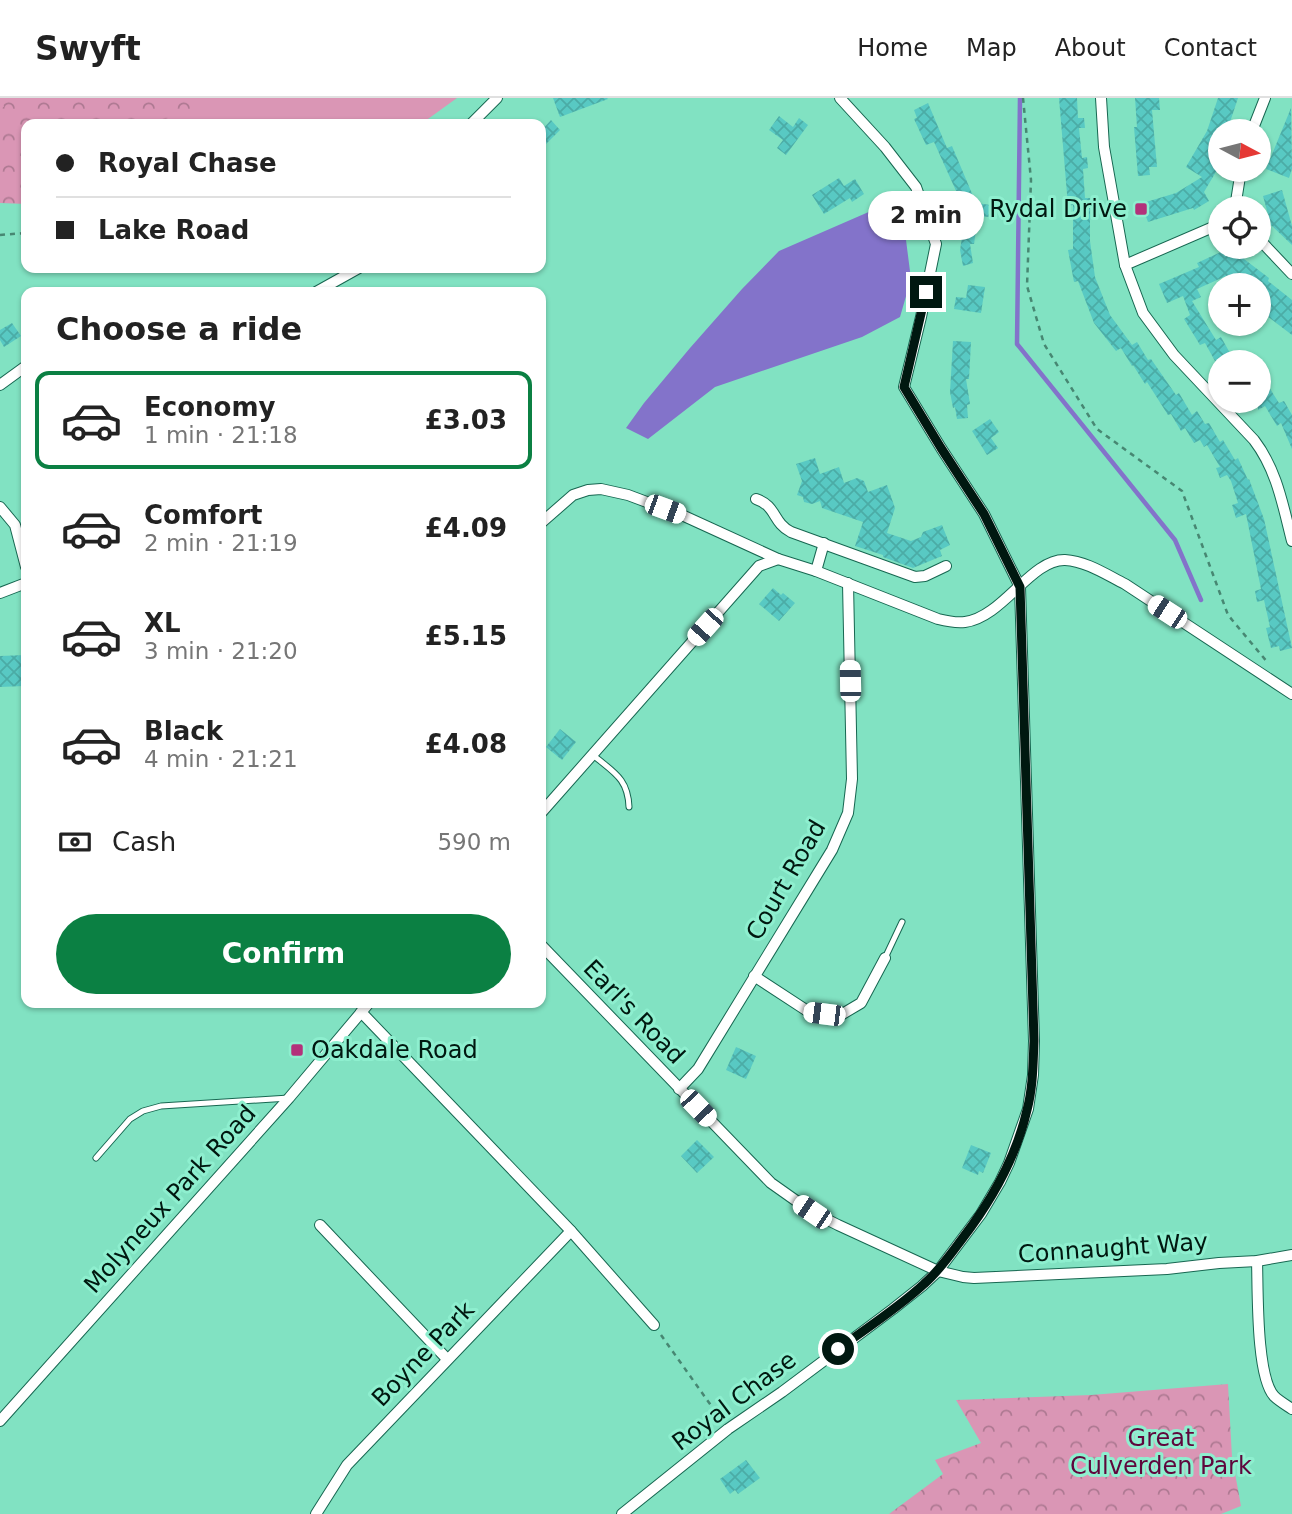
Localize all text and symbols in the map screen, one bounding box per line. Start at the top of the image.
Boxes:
text: Swyft [35,29,141,68]
text: Home [857,34,928,62]
text: Map [966,34,1017,62]
text: About [1055,34,1126,62]
text: Contact [1164,34,1257,62]
north arrow [1208,119,1270,182]
map controls [1208,119,1271,413]
text: Royal Chase [98,148,277,178]
callout: 2 min [868,190,984,240]
place label: Rydal Drive [989,195,1127,223]
button: locate [1208,196,1271,259]
marker: Rydal Drive [1133,201,1149,217]
text: 2 min [890,202,962,228]
text: Lake Road [98,215,249,245]
button: + [1208,273,1271,336]
route end [910,276,942,308]
text: Choose a ride [56,310,302,348]
button: − [1208,350,1271,413]
icon: car [60,389,123,452]
text: Economy [144,392,275,422]
text: £3.03 [425,405,507,435]
text: 1 min · 21:18 [144,422,298,448]
car [642,492,689,526]
icon: car [60,497,123,560]
text: Comfort [144,500,262,530]
text: £4.09 [425,513,507,543]
text: 2 min · 21:19 [144,530,298,556]
car [1144,592,1191,632]
car [684,604,727,650]
icon: car [60,605,123,668]
text: XL [144,608,181,638]
text: £5.15 [425,621,507,651]
text: 3 min · 21:20 [144,638,298,664]
car [840,660,861,702]
icon: car [60,713,123,776]
text: Black [144,716,223,746]
text: £4.08 [425,729,507,759]
text: 4 min · 21:21 [144,746,298,772]
street label: Court Road [740,815,832,945]
icon: cash [56,823,94,861]
text: Cash [112,827,176,857]
text: 590 m [437,829,511,855]
button: Confirm [56,914,511,994]
street label: Earl's Road [578,954,690,1070]
car [802,1001,847,1027]
place label: Oakdale Road [311,1036,478,1064]
marker: Oakdale Road [289,1042,305,1058]
car [676,1086,721,1130]
street label: Molyneux Park Road [78,1099,262,1299]
car [789,1192,836,1232]
street label: Connaught Way [1017,1227,1209,1269]
street label: Boyne Park [366,1296,480,1412]
route start [822,1333,854,1365]
street label: Royal Chase [667,1345,801,1457]
park label: Great Culverden Park [1070,1424,1252,1480]

